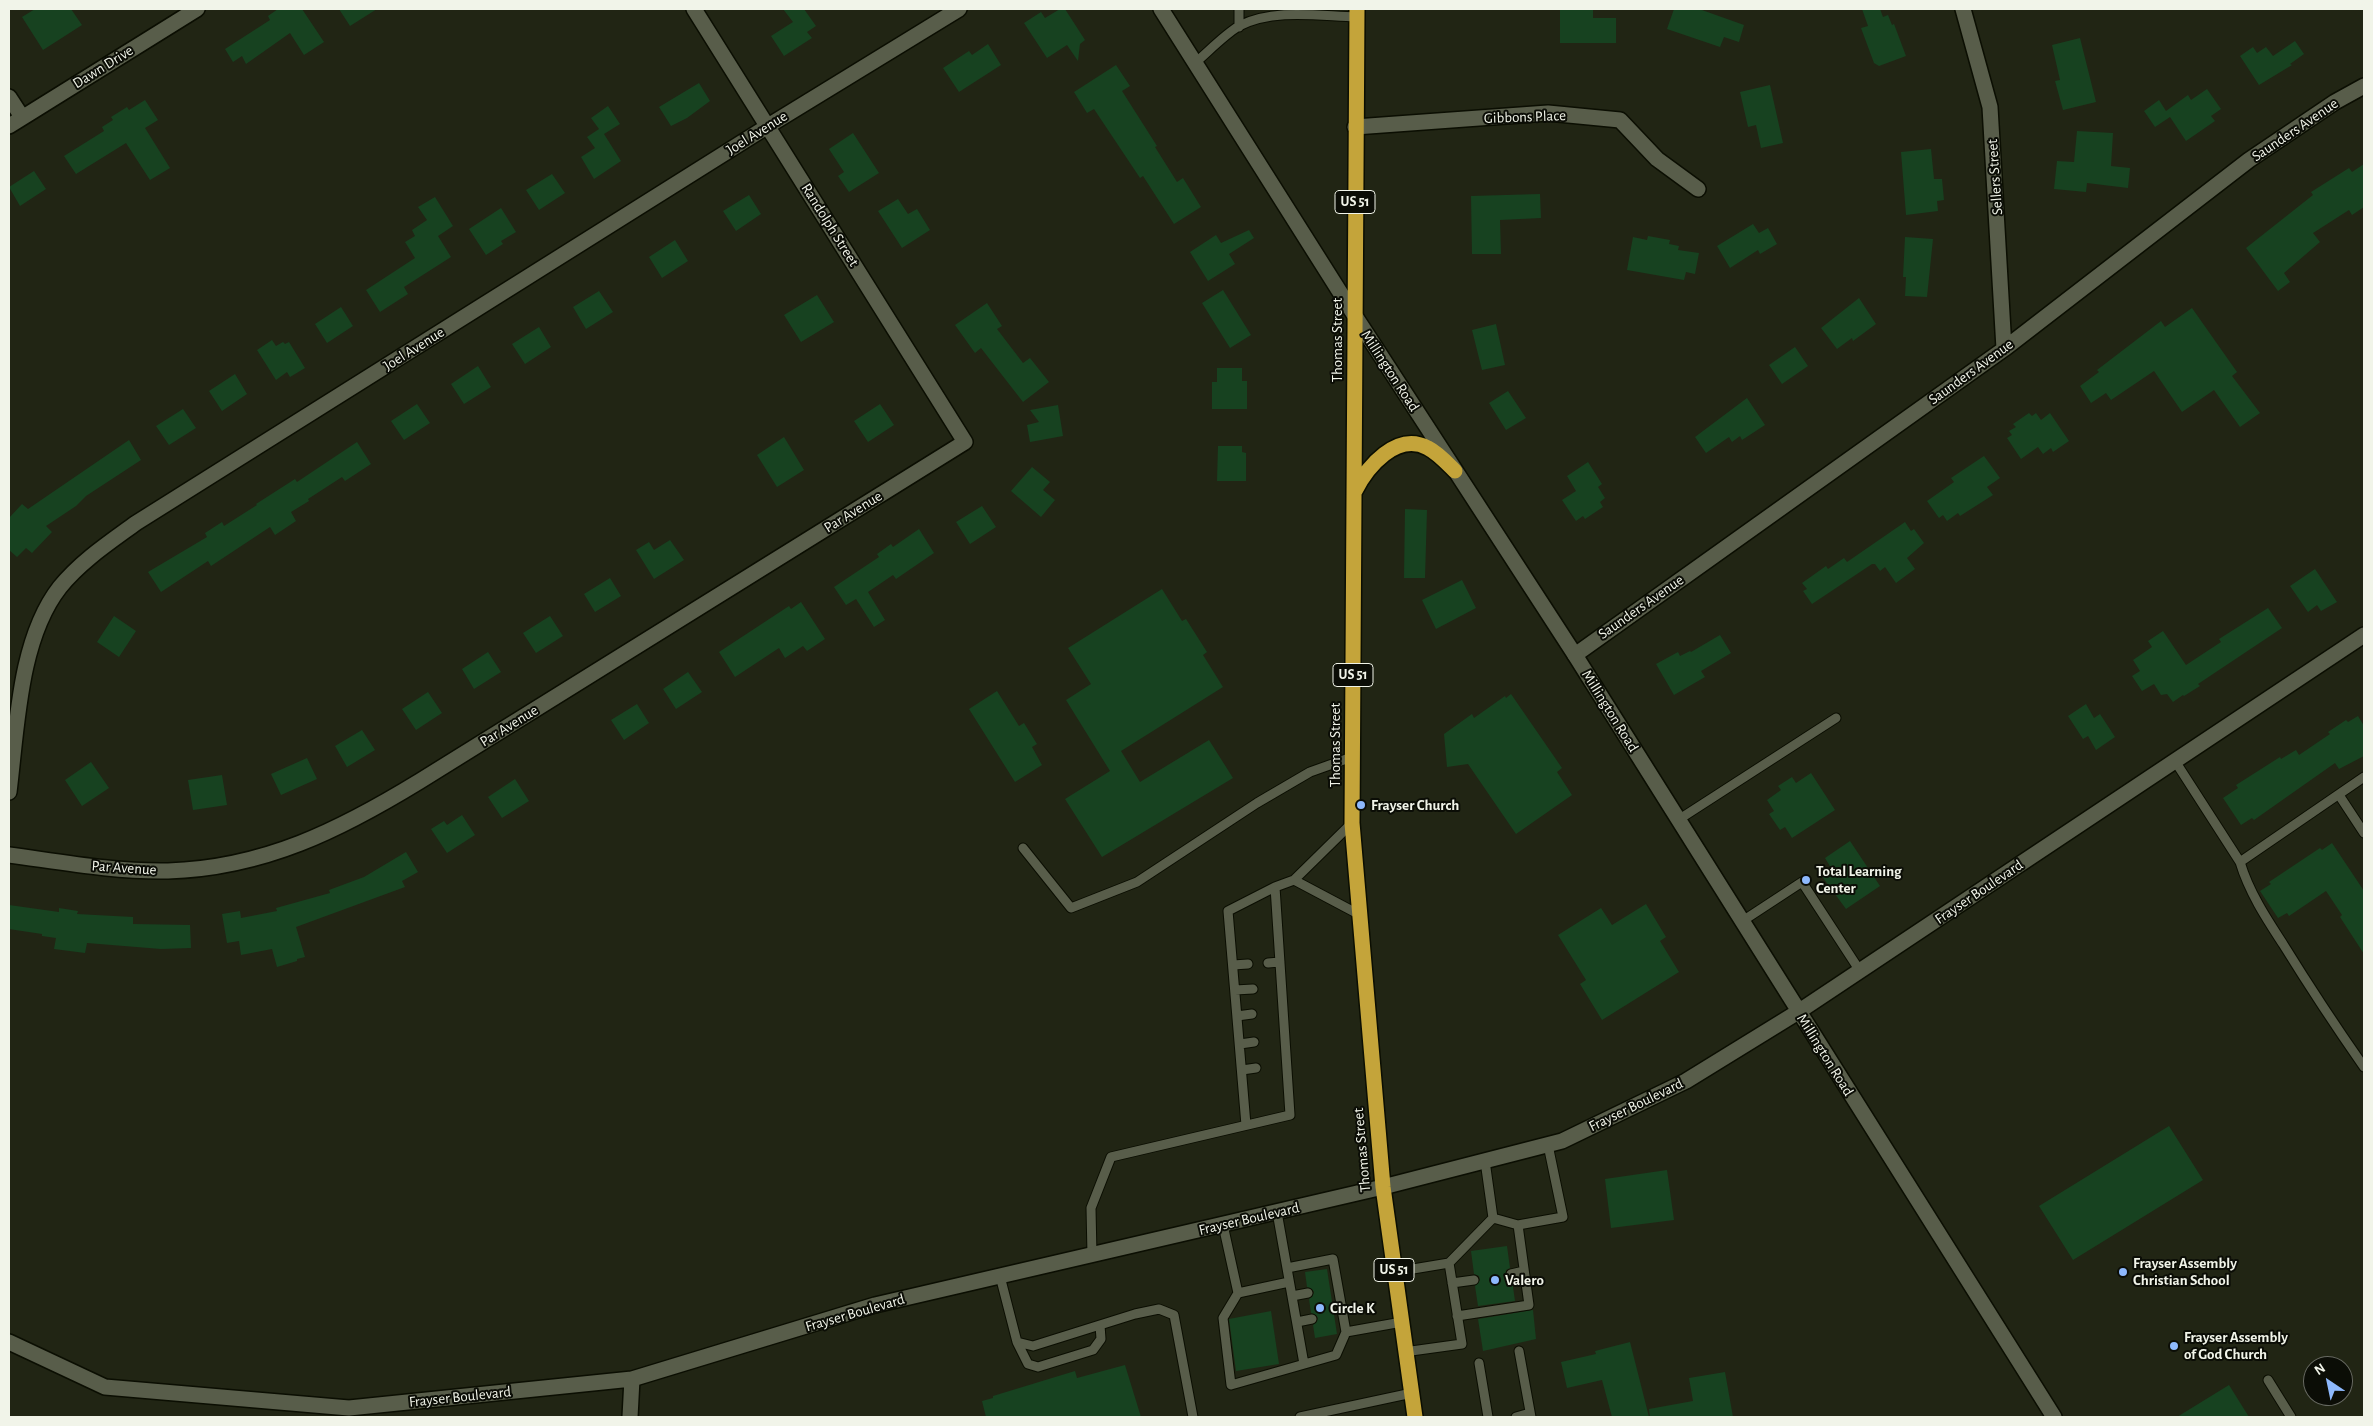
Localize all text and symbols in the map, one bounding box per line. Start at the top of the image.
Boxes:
street label: Dawn Drive [69,41,137,93]
street label: Saunders Avenue [2248,95,2342,165]
street label: Joel Avenue [723,107,791,159]
street label: Gibbons Place [1484,107,1566,127]
street label: Sellers Street [1983,138,2007,216]
street label: Randolph Street [797,180,863,270]
road number: US 51 [1335,190,1375,213]
street label: Thomas Street [1328,298,1346,382]
street label: Joel Avenue [380,323,448,375]
street label: Millington Road [1357,327,1423,415]
street label: Saunders Avenue [1925,335,2017,409]
street label: Par Avenue [821,487,885,537]
street label: Saunders Avenue [1595,571,1687,643]
road number: US 51 [1333,664,1373,686]
street label: Millington Road [1578,667,1642,755]
street label: Par Avenue [477,701,541,751]
street label: Thomas Street [1326,703,1344,787]
place label: Frayser Church [1371,796,1459,814]
marker: Frayser Church [1355,799,1367,811]
street label: Frayser Boulevard [1931,856,2027,928]
street label: Par Avenue [91,857,157,879]
place label: Total Learning Center [1816,862,1902,897]
marker: Total Learning Center [1800,874,1812,886]
street label: Millington Road [1793,1011,1857,1099]
street label: Frayser Boulevard [1586,1074,1686,1136]
street label: Thomas Street [1349,1107,1375,1193]
street label: Frayser Boulevard [1197,1199,1301,1239]
place label: Frayser Assembly Christian School [2133,1254,2237,1289]
road number: US 51 [1374,1258,1414,1282]
marker: Frayser Assembly Christian School [2117,1266,2129,1278]
place label: Valero [1505,1271,1544,1289]
marker: Valero [1489,1274,1501,1286]
street label: Frayser Boulevard [803,1290,907,1336]
place label: Circle K [1330,1299,1375,1317]
marker: Circle K [1314,1302,1326,1314]
place label: Frayser Assembly of God Church [2184,1328,2288,1363]
marker: Frayser Assembly of God Church [2168,1340,2180,1352]
north arrow [2303,1356,2353,1406]
text: N [2312,1361,2328,1378]
street label: Frayser Boulevard [408,1383,512,1411]

